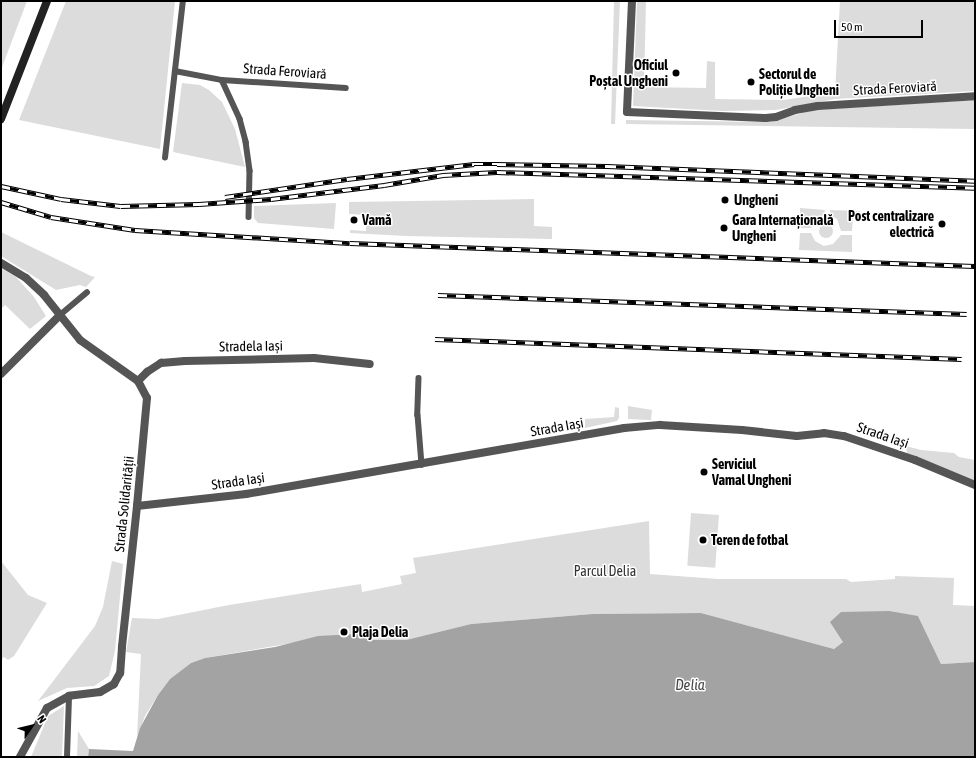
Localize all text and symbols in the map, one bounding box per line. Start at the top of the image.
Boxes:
scale bar [836,12,925,38]
text: 50 m [841,20,863,34]
place label: Oficiul Poștal Ungheni [589,57,668,90]
street label: Strada Feroviară [243,60,327,82]
place label: Sectorul de Poliție Ungheni [759,66,839,98]
marker: Oficiul Poștal Ungheni [671,68,681,78]
marker: Sectorul de Poliție Ungheni [746,77,756,87]
street label: Strada Feroviară [853,77,937,99]
place label: Ungheni [734,192,778,208]
marker: Ungheni [719,194,731,206]
place label: Post centralizare electrică [848,208,934,240]
place label: Vamă [362,212,392,228]
place label: Gara Internațională Ungheni [732,212,834,244]
marker: Vamă [349,215,359,225]
marker: Post centralizare electrică [937,219,947,229]
marker: Gara Internațională Ungheni [719,223,729,233]
street label: Stradela Iași [219,337,283,355]
street label: Strada Iași [529,414,585,440]
street label: Strada Iași [855,418,911,452]
street label: Strada Solidarității [111,455,137,553]
place label: Serviciul Vamal Ungheni [712,456,791,488]
marker: Serviciul Vamal Ungheni [699,467,709,477]
street label: Strada Iași [210,469,266,493]
place label: Teren de fotbal [711,532,788,548]
marker: Teren de fotbal [698,535,708,545]
park label: Parcul Delia [574,563,636,579]
place label: Plaja Delia [352,624,408,640]
marker: Plaja Delia [339,627,349,637]
water label: Delia [675,676,705,694]
north arrow [12,706,52,746]
text: N [35,713,49,725]

